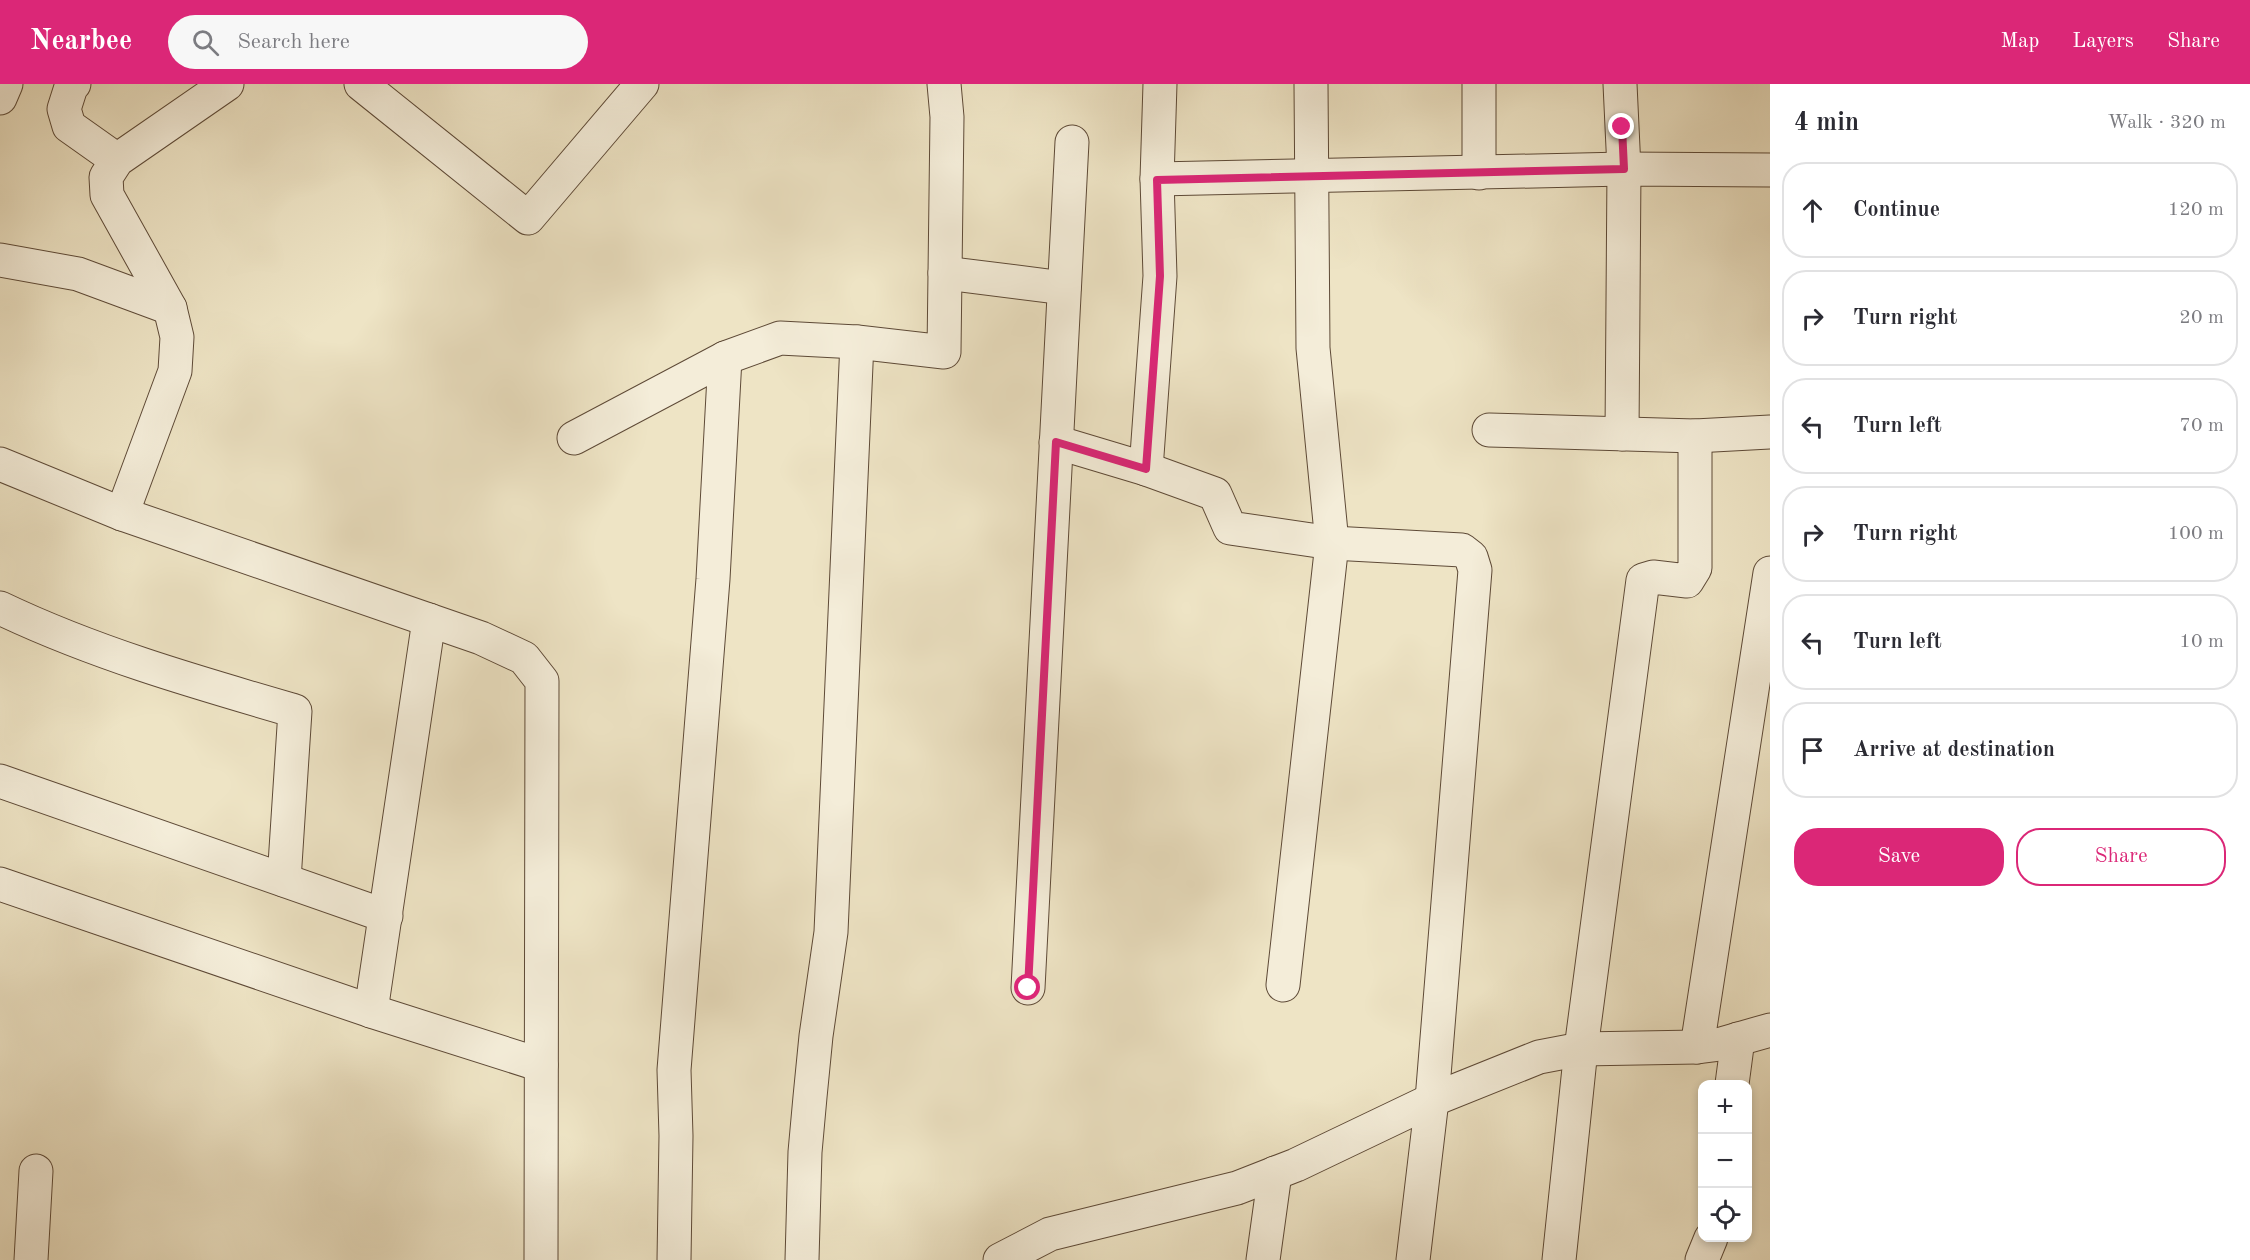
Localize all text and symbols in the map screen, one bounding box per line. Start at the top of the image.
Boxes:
search box [168,15,588,69]
icon: search [189,26,222,59]
text: Nearbee [30,28,132,56]
text: Search here [237,31,350,53]
text: Map [2000,31,2039,52]
text: Layers [2072,31,2134,52]
text: Share [2167,31,2220,52]
text: 4 min [1794,110,1859,136]
route end [1608,113,1634,139]
text: Walk · 320 m [2107,113,2226,133]
icon: ahead [1796,194,1829,227]
text: Continue [1853,199,1940,221]
text: 120 m [2168,200,2224,220]
icon: right [1796,302,1829,335]
text: Turn right [1853,307,1957,329]
text: 20 m [2179,308,2224,328]
icon: left [1796,410,1829,443]
text: Turn left [1853,415,1942,437]
text: 70 m [2179,416,2224,436]
icon: right [1796,518,1829,551]
text: Turn right [1853,523,1957,545]
text: 100 m [2168,524,2224,544]
icon: left [1796,626,1829,659]
text: Turn left [1853,631,1942,653]
text: 10 m [2179,632,2224,652]
icon: arrive [1796,734,1829,767]
text: Arrive at destination [1853,739,2055,761]
button: Save [1794,828,2004,886]
button: Share [2016,828,2226,886]
route start [1014,974,1040,1000]
map controls [1698,1080,1752,1242]
button: + [1698,1080,1752,1134]
button: − [1698,1134,1752,1188]
button: locate [1698,1188,1752,1242]

